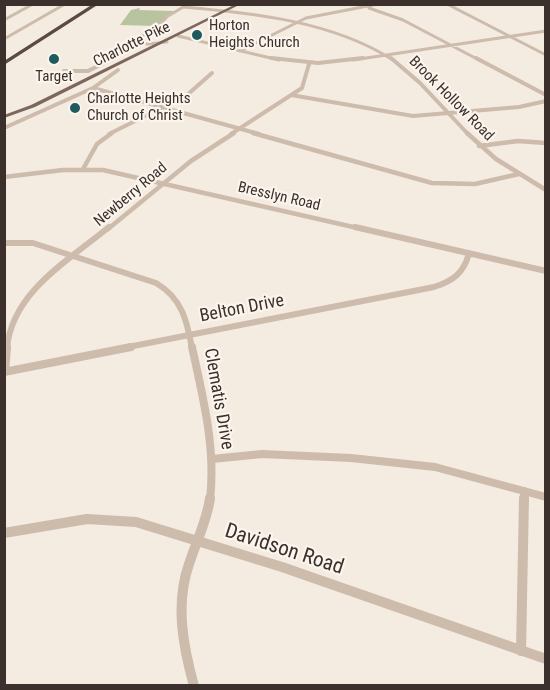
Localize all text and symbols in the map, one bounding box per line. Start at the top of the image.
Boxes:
place label: Horton Heights Church [209,17,300,52]
street label: Charlotte Pike [91,19,173,71]
marker: Horton Heights Church [190,28,204,42]
marker: Target [47,52,61,66]
street label: Brook Hollow Road [405,53,497,145]
place label: Target [35,68,73,86]
place label: Charlotte Heights Church of Christ [87,90,191,125]
marker: Charlotte Heights Church of Christ [68,101,82,115]
street label: Newberry Road [91,159,171,231]
street label: Bresslyn Road [236,179,322,215]
street label: Belton Drive [198,290,286,328]
street label: Clematis Drive [198,347,238,451]
street label: Davidson Road [221,519,347,581]

